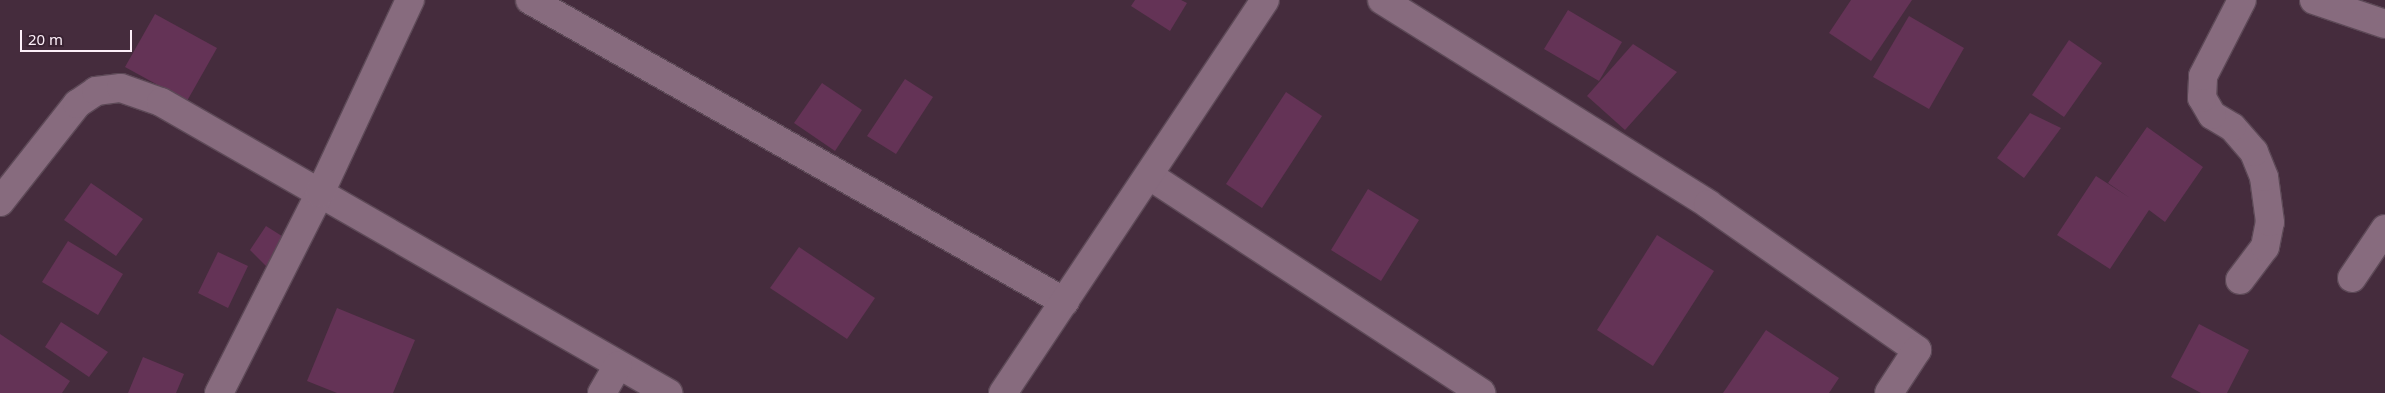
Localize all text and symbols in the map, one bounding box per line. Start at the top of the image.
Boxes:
scale bar [22,20,135,52]
text: 20 m [28,29,63,49]

